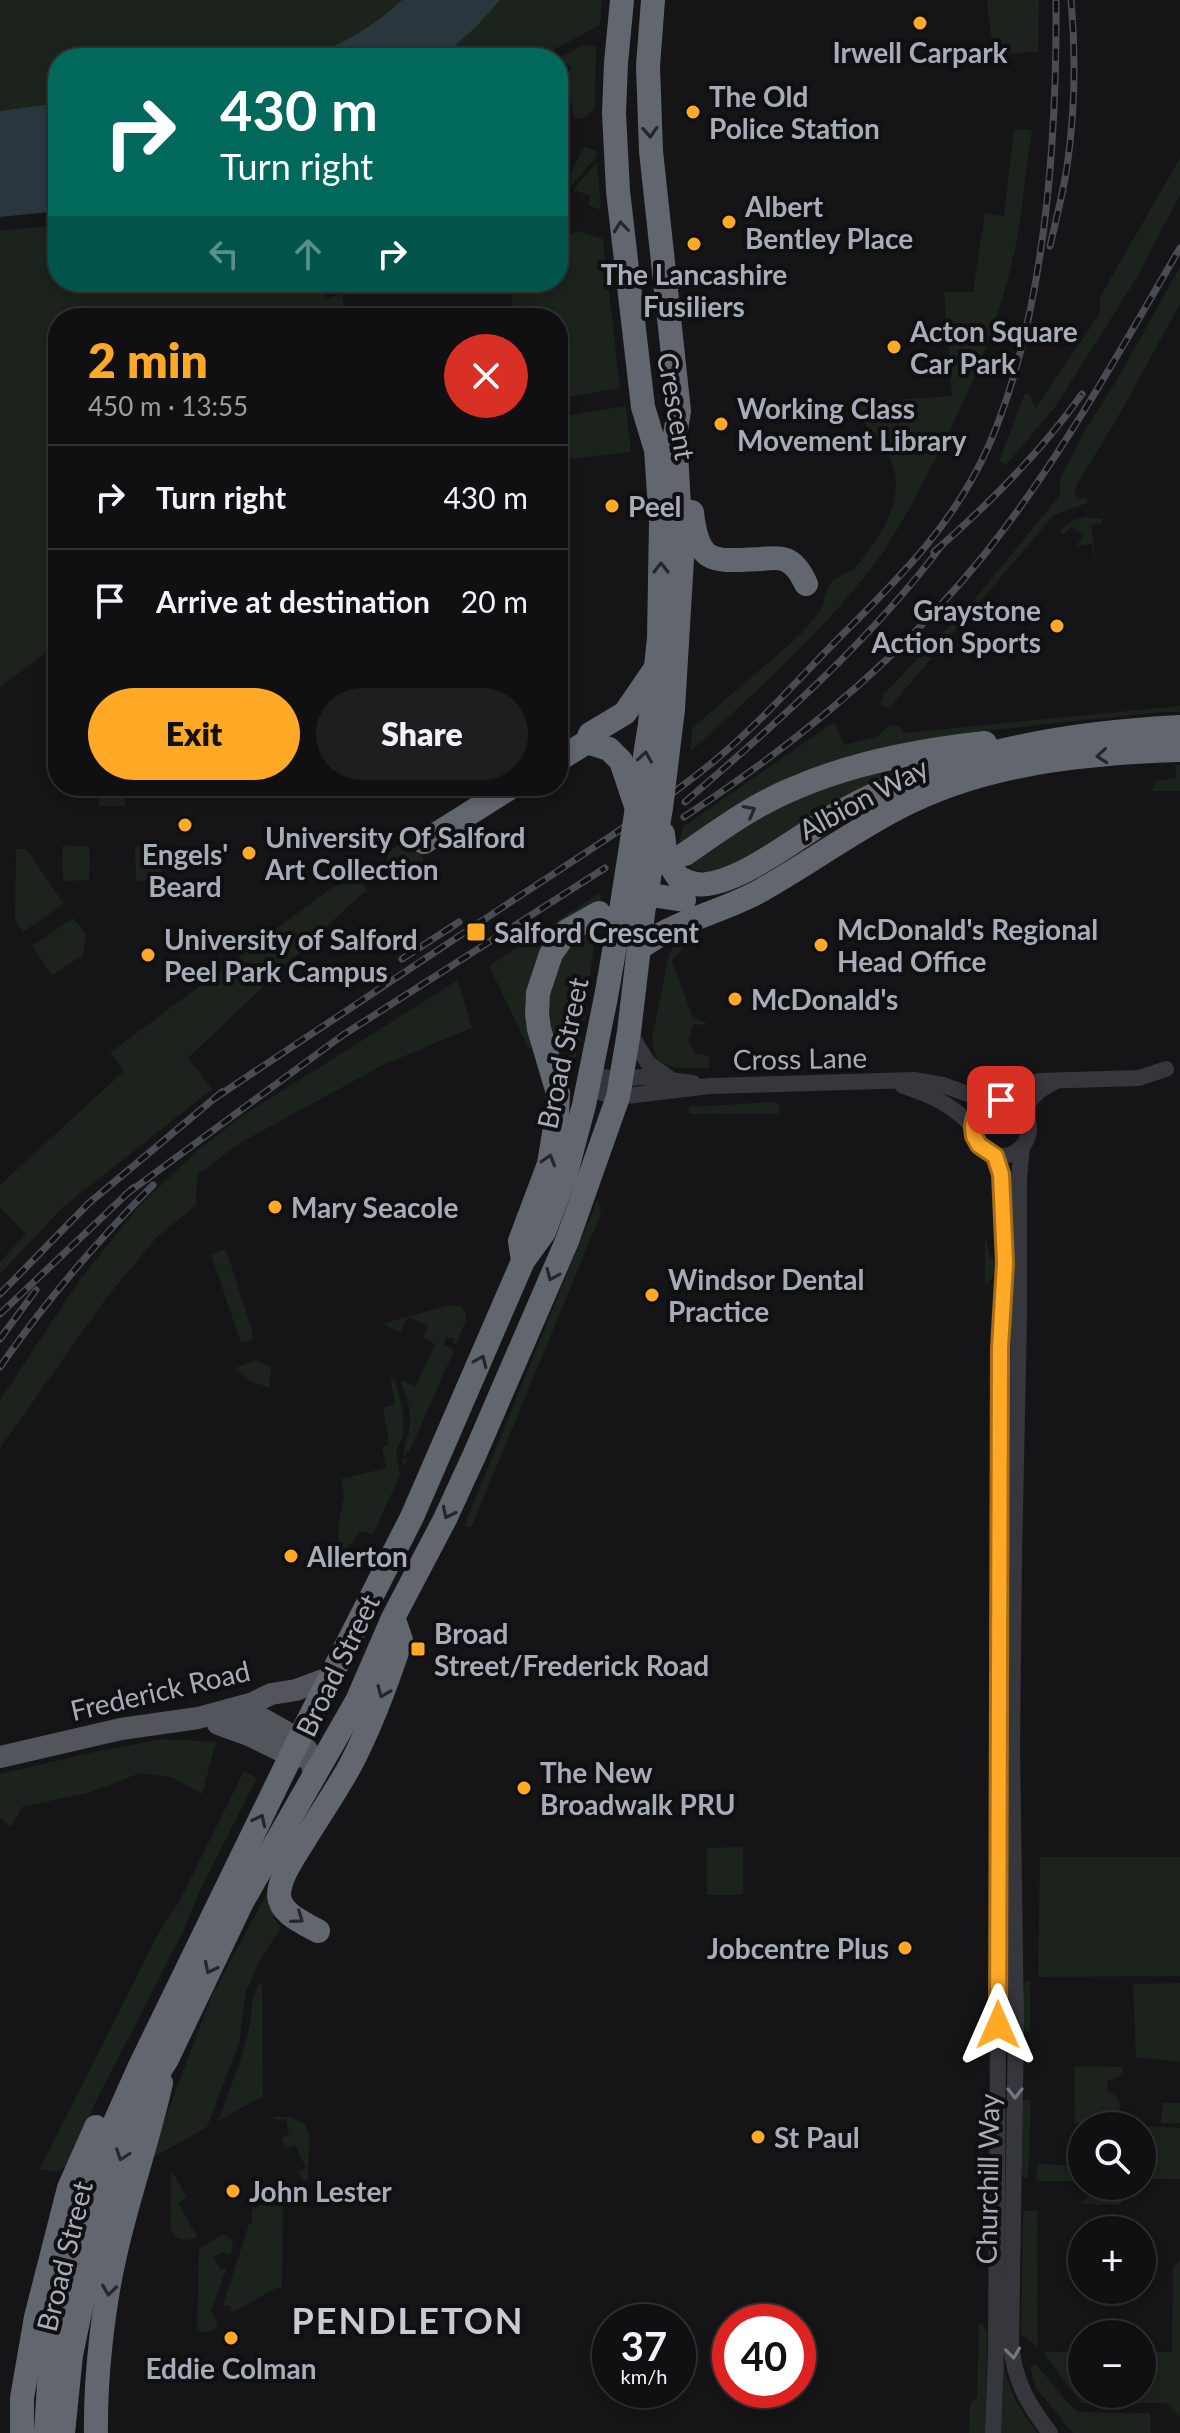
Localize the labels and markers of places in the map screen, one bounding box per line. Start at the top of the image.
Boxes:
marker: Irwell Carpark [911,14,929,32]
place label: Irwell Carpark [832,35,1008,69]
place label: The Old Police Station [709,79,880,145]
marker: The Old Police Station [684,103,702,121]
place label: Albert Bentley Place [744,189,913,255]
marker: Albert Bentley Place [720,213,738,231]
marker: The Lancashire Fusiliers [685,235,703,253]
place label: The Lancashire Fusiliers [601,257,787,323]
place label: Acton Square Car Park [909,314,1078,380]
marker: Acton Square Car Park [885,338,903,356]
place label: Working Class Movement Library [737,391,967,457]
marker: Working Class Movement Library [712,415,730,433]
place label: Peel [628,489,682,523]
marker: Peel [603,497,621,515]
place label: Graystone Action Sports [870,593,1041,659]
marker: Graystone Action Sports [1048,617,1066,635]
marker: Engels' Beard [176,816,194,834]
place label: University Of Salford Art Collection [264,820,525,886]
place label: Engels' Beard [142,837,228,903]
marker: University Of Salford Art Collection [240,844,258,862]
place label: McDonald's Regional Head Office [837,912,1098,978]
place label: Salford Crescent [494,915,699,949]
marker: Salford Crescent [465,921,487,943]
place label: University of Salford Peel Park Campus [164,922,418,988]
marker: McDonald's Regional Head Office [812,936,830,954]
marker: University of Salford Peel Park Campus [139,946,157,964]
place label: McDonald's [751,982,898,1016]
marker: McDonald's [726,990,744,1008]
pin [967,1066,1035,1134]
place label: Mary Seacole [291,1190,458,1224]
marker: Mary Seacole [266,1198,284,1216]
place label: Windsor Dental Practice [668,1262,864,1328]
marker: Windsor Dental Practice [643,1286,661,1304]
place label: Allerton [306,1539,408,1573]
marker: Allerton [282,1547,300,1565]
place label: Broad Street/Frederick Road [434,1616,709,1682]
marker: Broad Street/Frederick Road [409,1640,427,1658]
place label: The New Broadwalk PRU [540,1755,736,1821]
marker: The New Broadwalk PRU [515,1779,533,1797]
place label: Jobcentre Plus [707,1931,889,1965]
marker: Jobcentre Plus [896,1939,914,1957]
place label: St Paul [774,2120,860,2154]
marker: St Paul [749,2128,767,2146]
place label: John Lester [249,2174,392,2208]
marker: John Lester [224,2182,242,2200]
marker: Eddie Colman [222,2329,240,2347]
place label: Eddie Colman [146,2351,316,2385]

